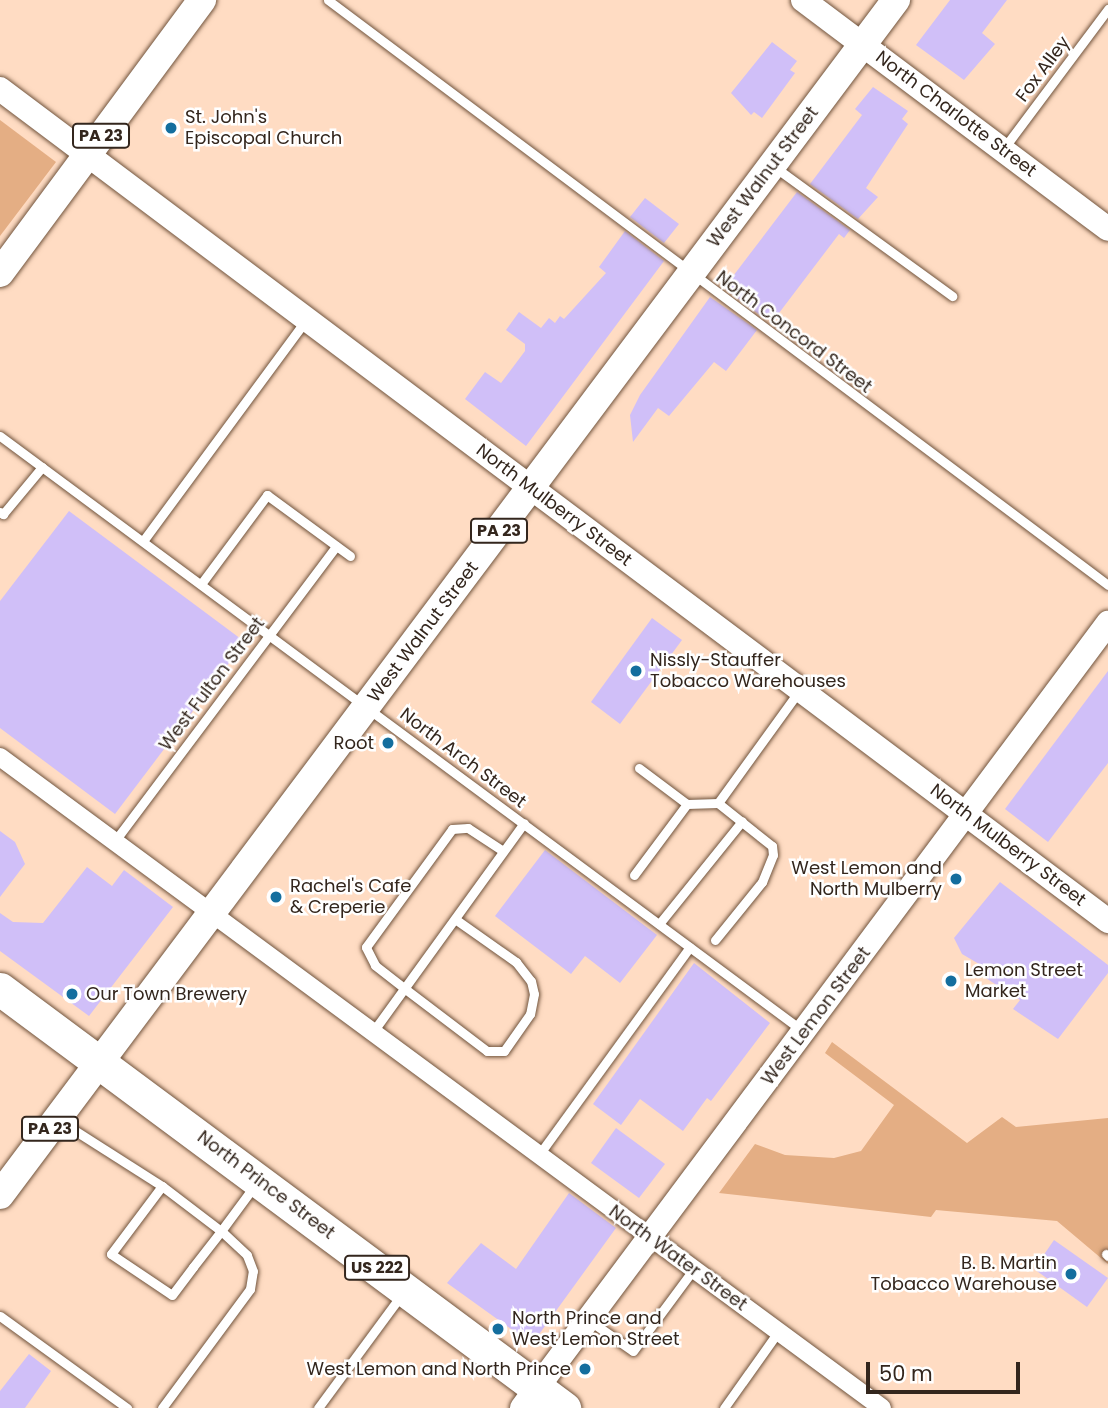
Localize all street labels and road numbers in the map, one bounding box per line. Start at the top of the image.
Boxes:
street label: Fox Alley [1011,32,1075,106]
street label: North Charlotte Street [871,46,1041,182]
street label: West Walnut Street [703,102,823,252]
road number: PA 23 [71,124,131,148]
street label: North Concord Street [712,266,876,398]
street label: North Mulberry Street [472,439,636,571]
road number: PA 23 [469,518,529,544]
street label: West Walnut Street [363,557,483,707]
street label: West Fulton Street [155,613,269,755]
street label: North Arch Street [396,703,530,813]
street label: North Mulberry Street [926,779,1090,911]
street label: West Lemon Street [757,943,875,1089]
road number: PA 23 [20,1116,80,1142]
street label: North Prince Street [193,1126,339,1244]
street label: North Water Street [605,1201,751,1315]
road number: US 222 [344,1256,410,1280]

